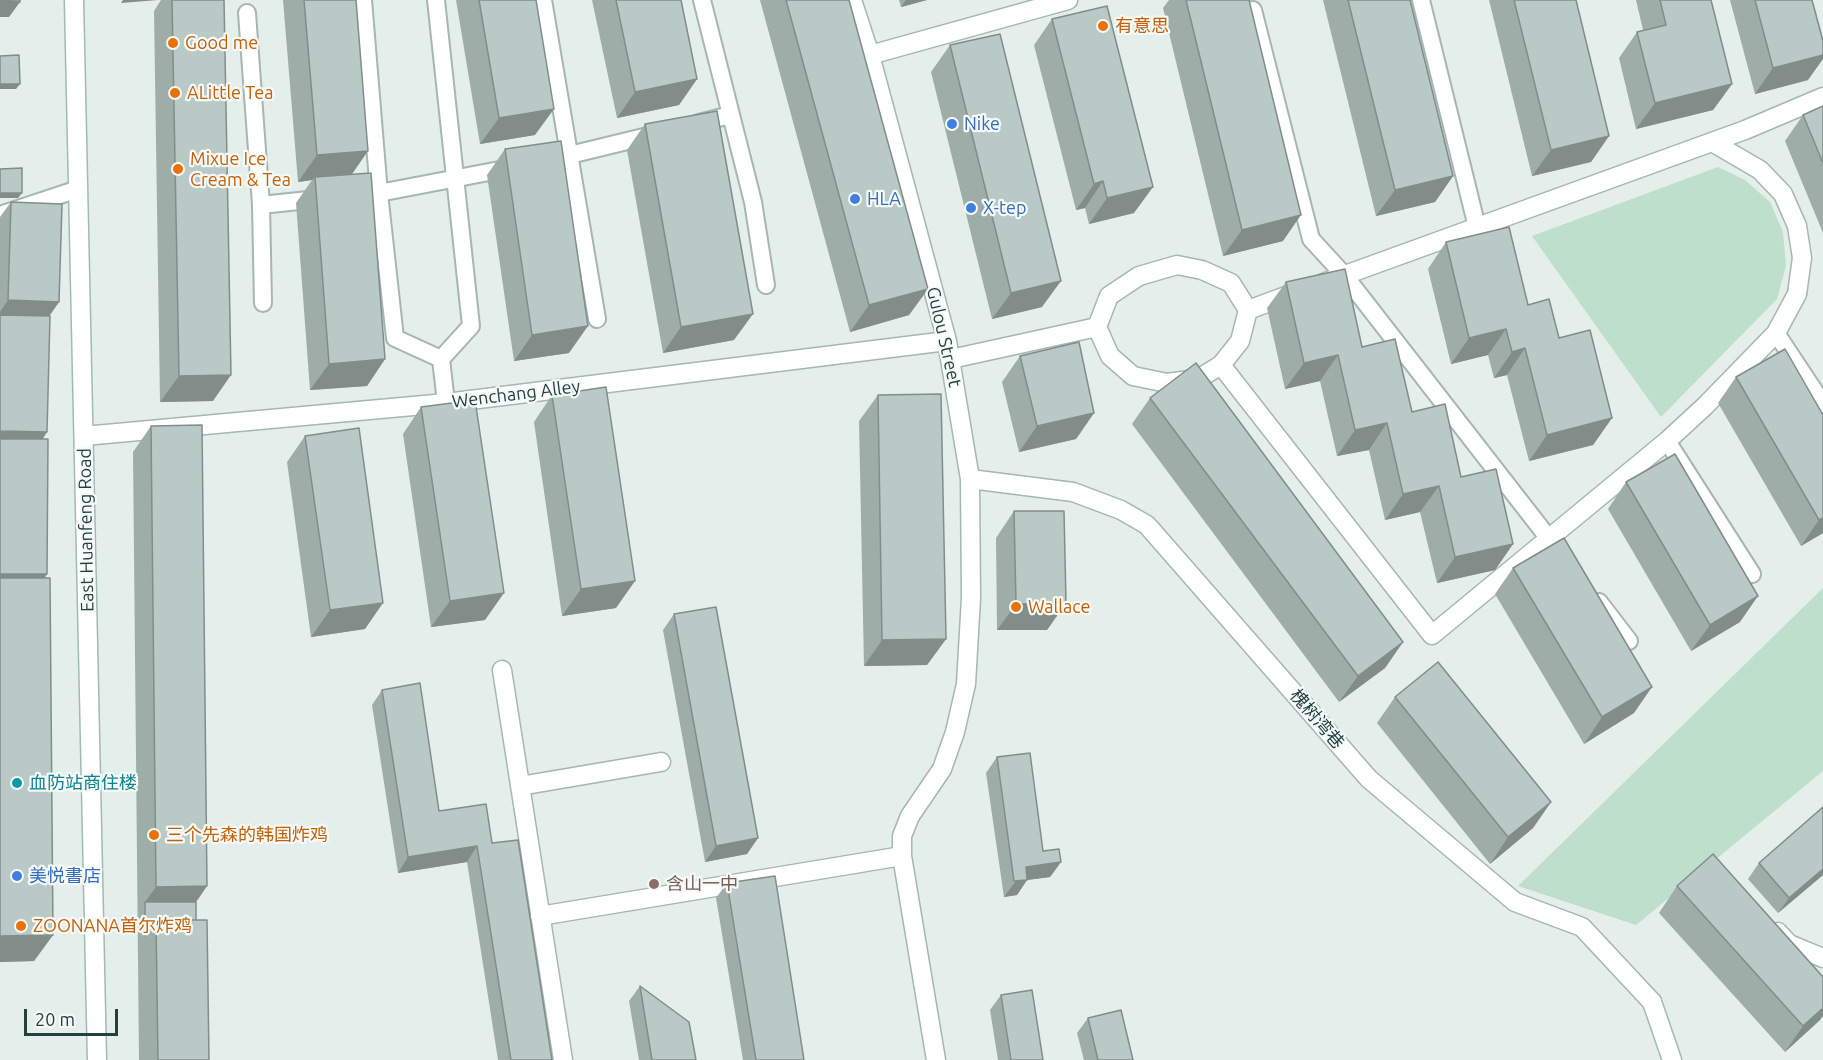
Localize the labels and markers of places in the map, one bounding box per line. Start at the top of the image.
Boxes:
place label: 有意思 [1115,15,1169,37]
marker: 有意思 [1096,19,1110,33]
place label: Good me [185,32,258,54]
marker: Good me [166,36,180,50]
place label: ALittle Tea [187,82,273,104]
marker: ALittle Tea [168,86,182,100]
place label: Nike [964,113,1000,135]
marker: Nike [945,117,959,131]
place label: Mixue Ice Cream & Tea [190,148,291,190]
marker: Mixue Ice Cream & Tea [171,162,185,176]
place label: HLA [867,188,901,210]
marker: HLA [848,192,862,206]
place label: X-tep [983,197,1026,219]
marker: X-tep [964,201,978,215]
place label: Wallace [1028,596,1091,618]
marker: Wallace [1009,600,1023,614]
place label: 血防站商住楼 [29,772,137,794]
marker: 血防站商住楼 [10,776,24,790]
place label: 三个先森的韩国炸鸡 [166,824,328,846]
marker: 三个先森的韩国炸鸡 [147,828,161,842]
place label: 美悦書店 [29,865,101,887]
marker: 美悦書店 [10,869,24,883]
place label: 含山一中 [666,873,738,895]
marker: 含山一中 [647,877,661,891]
place label: ZOONANA首尔炸鸡 [33,915,192,937]
marker: ZOONANA首尔炸鸡 [14,919,28,933]

